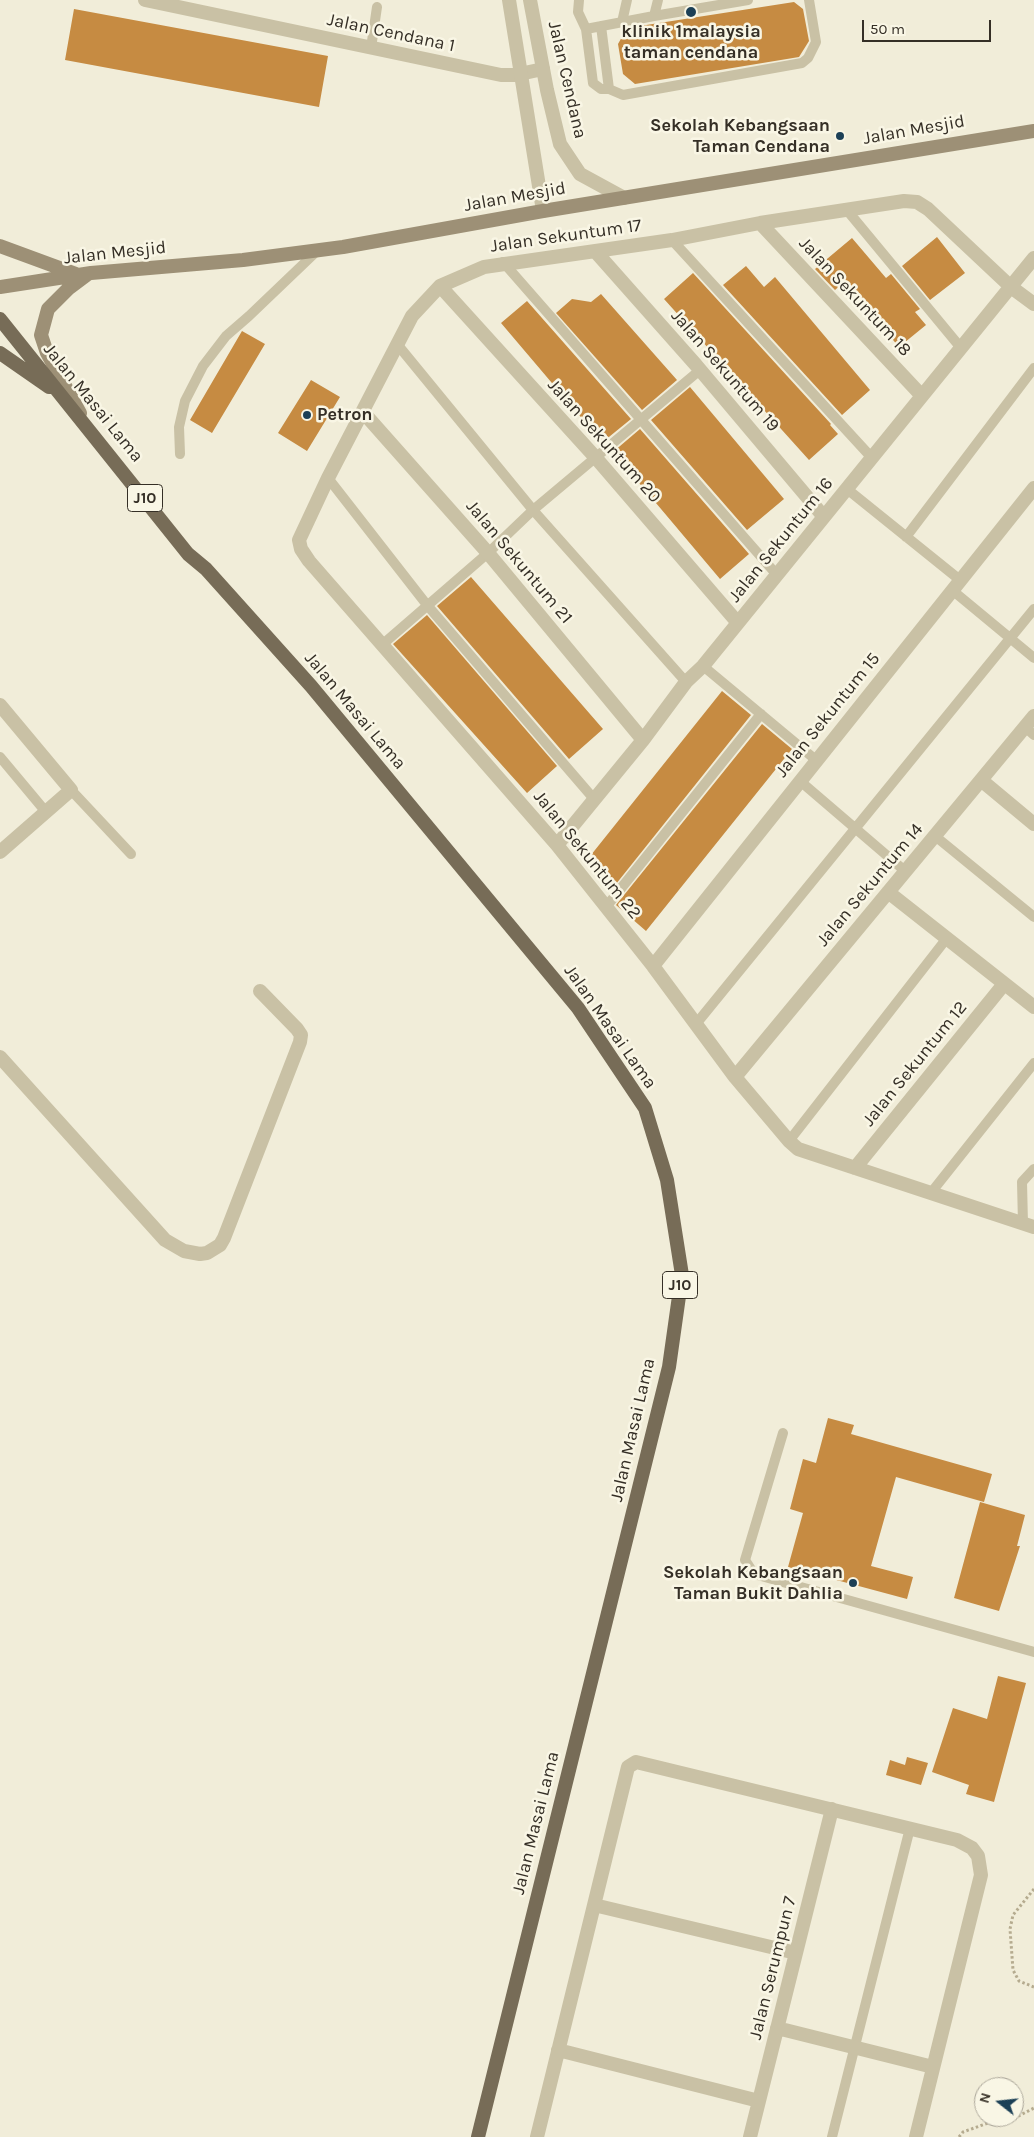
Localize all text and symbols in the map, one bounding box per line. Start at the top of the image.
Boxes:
marker: klinik 1malaysia taman cendana [684,5,698,19]
street label: Jalan Cendana 1 [325,9,457,57]
scale bar [864,10,993,42]
street label: Jalan Cendana [543,19,591,141]
text: 50 m [870,20,905,38]
place label: klinik 1malaysia taman cendana [621,21,761,64]
street label: Jalan Mesjid [861,110,967,150]
place label: Sekolah Kebangsaan Taman Cendana [650,115,830,158]
marker: Sekolah Kebangsaan Taman Cendana [834,130,846,142]
street label: Jalan Mesjid [462,177,568,217]
street label: Jalan Sekuntum 17 [489,215,643,257]
street label: Jalan Sekuntum 18 [794,233,916,361]
street label: Jalan Mesjid [63,237,167,269]
street label: Jalan Sekuntum 19 [666,306,784,436]
street label: Jalan Masai Lama [39,339,147,467]
street label: Jalan Sekuntum 20 [543,375,665,507]
place label: Petron [317,404,373,426]
marker: Petron [301,409,313,421]
street label: Jalan Sekuntum 16 [724,473,838,607]
road number: J10 [128,484,162,512]
street label: Jalan Sekuntum 21 [461,496,577,628]
street label: Jalan Masai Lama [300,648,410,774]
street label: Jalan Sekuntum 15 [771,648,885,782]
street label: Jalan Sekuntum 22 [529,786,645,924]
street label: Jalan Sekuntum 14 [812,819,928,951]
street label: Jalan Masai Lama [559,961,661,1093]
street label: Jalan Sekuntum 12 [858,997,972,1131]
road number: J10 [662,1272,698,1298]
street label: Jalan Masai Lama [606,1356,660,1504]
place label: Sekolah Kebangsaan Taman Bukit Dahlia [663,1562,843,1605]
marker: Sekolah Kebangsaan Taman Bukit Dahlia [847,1577,859,1589]
street label: Jalan Masai Lama [508,1749,564,1897]
street label: Jalan Serumpun 7 [745,1894,801,2042]
north arrow [974,2077,1024,2127]
text: N [976,2091,995,2105]

